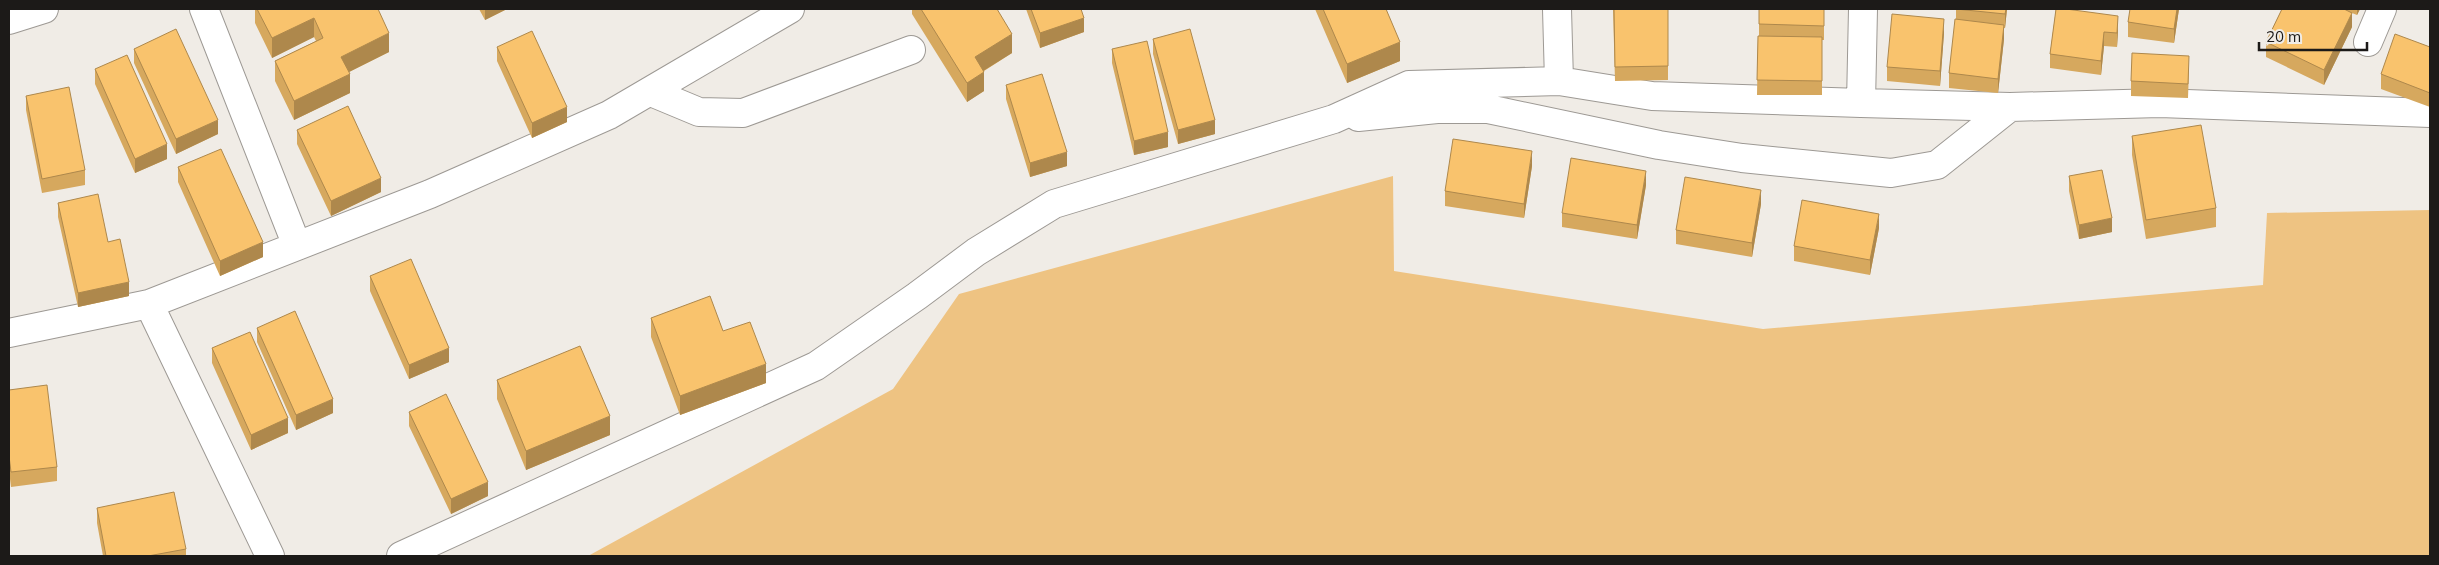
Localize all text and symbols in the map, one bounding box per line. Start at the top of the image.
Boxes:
scale bar [2259,20,2366,52]
text: 20 m [2266,27,2301,46]

